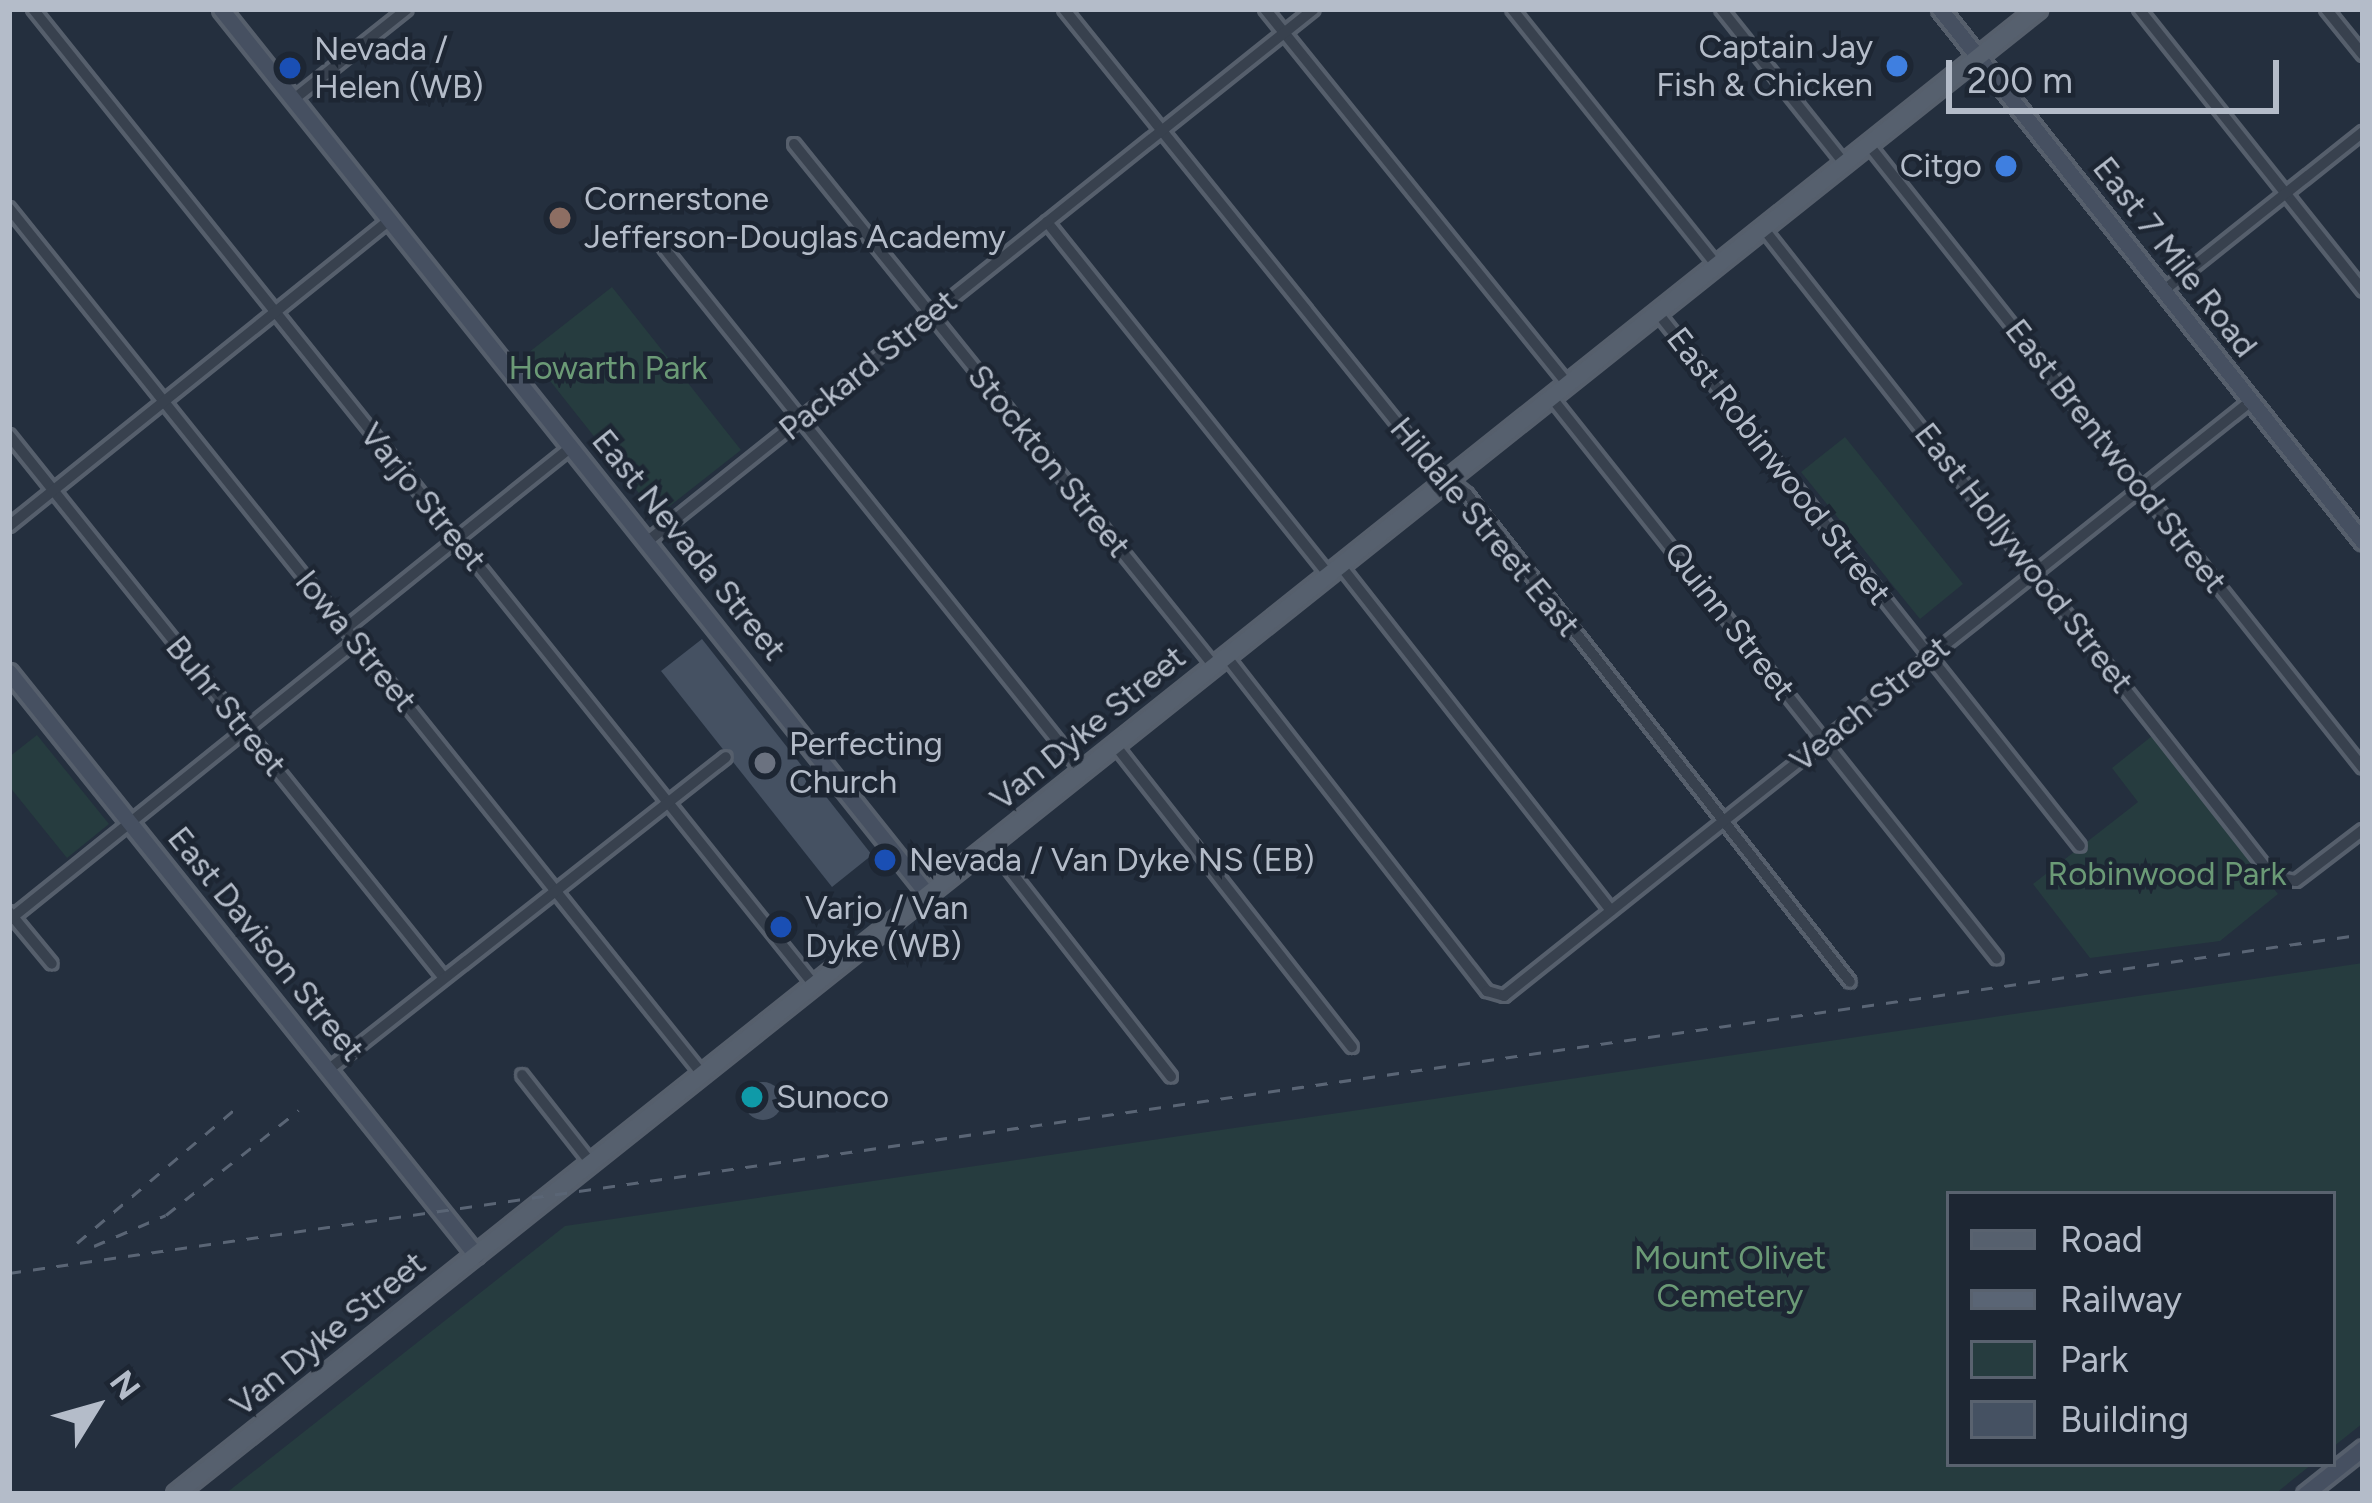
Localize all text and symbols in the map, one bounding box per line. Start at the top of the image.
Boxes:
place label: Captain Jay Fish & Chicken [1656,27,1873,105]
place label: Nevada / Helen (WB) [314,29,484,107]
scale bar [1952,36,2285,110]
marker: Captain Jay Fish & Chicken [1884,53,1910,79]
marker: Nevada / Helen (WB) [277,55,303,81]
text: 200 m [1967,59,2073,102]
place label: Citgo [1900,146,1982,186]
street label: East 7 Mile Road [2085,149,2265,365]
marker: Citgo [1993,153,2019,179]
place label: Cornerstone Jefferson-Douglas Academy [584,179,1006,257]
marker: Cornerstone Jefferson-Douglas Academy [547,205,573,231]
street label: Packard Street [771,281,965,449]
street label: East Brentwood Street [1997,311,2235,601]
street label: East Robinwood Street [1658,319,1900,613]
park label: Howarth Park [509,348,707,388]
street label: Stockton Street [959,357,1139,565]
street label: Hildale Street East [1382,409,1588,645]
street label: Varjo Street [352,415,494,579]
street label: East Hollywood Street [1906,415,2142,701]
street label: East Nevada Street [584,421,794,669]
street label: Quinn Street [1656,534,1804,708]
street label: Iowa Street [287,562,425,720]
street label: Buhr Street [158,628,294,784]
street label: Veach Street [1782,628,1958,780]
street label: Van Dyke Street [983,637,1193,819]
place label: Perfecting Church [789,724,943,802]
marker: Perfecting Church [752,750,778,776]
street label: East Davison Street [159,819,373,1069]
place label: Nevada / Van Dyke NS (EB) [909,840,1315,880]
marker: Nevada / Van Dyke NS (EB) [872,847,898,873]
park label: Robinwood Park [2048,854,2286,894]
place label: Varjo / Van Dyke (WB) [805,888,968,966]
marker: Varjo / Van Dyke (WB) [768,914,794,940]
place label: Sunoco [776,1077,889,1117]
marker: Sunoco [739,1084,765,1110]
legend [1946,1191,2336,1467]
text: Road [2060,1218,2143,1261]
park label: Mount Olivet Cemetery [1634,1238,1826,1316]
street label: Van Dyke Street [223,1243,433,1425]
text: Railway [2060,1278,2182,1321]
text: Park [2060,1338,2128,1381]
north arrow [36,1347,156,1467]
text: N [102,1363,148,1407]
text: Building [2060,1398,2189,1441]

